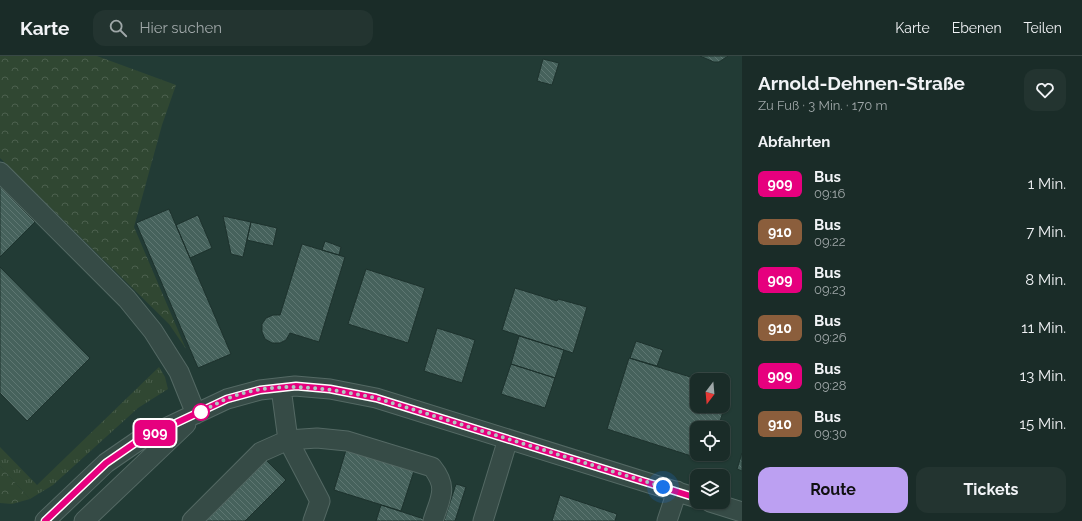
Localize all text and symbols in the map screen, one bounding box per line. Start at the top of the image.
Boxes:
search box [93,10,373,46]
text: Karte [20,17,69,39]
icon: search [107,17,129,39]
text: Hier suchen [139,19,222,37]
text: Karte [895,20,930,36]
text: Ebenen [952,20,1002,36]
text: Teilen [1024,20,1062,36]
button: heart [1024,69,1066,111]
text: Arnold-Dehnen-Straße [758,72,965,94]
text: Zu Fuß · 3 Min. · 170 m [758,98,887,113]
text: Abfahrten [758,133,830,151]
text: Bus [814,168,841,186]
text: 1 Min. [1028,175,1066,193]
text: 909 [767,176,793,192]
text: 09:16 [814,186,845,201]
text: Bus [814,216,841,234]
text: 7 Min. [1026,223,1066,241]
text: 910 [768,224,792,240]
text: 09:22 [814,234,846,249]
text: Bus [814,264,841,282]
text: 8 Min. [1025,271,1066,289]
text: 909 [767,272,793,288]
text: 09:23 [814,282,846,297]
text: Bus [814,312,841,330]
text: 11 Min. [1021,319,1066,337]
text: 910 [768,320,792,336]
text: 09:26 [814,330,847,345]
text: Bus [814,360,841,378]
text: 13 Min. [1020,367,1066,385]
text: 909 [767,368,793,384]
north arrow [690,373,730,413]
map controls [690,373,730,509]
text: 09:28 [814,378,847,393]
unlabelled marker [192,403,210,421]
text: Bus [814,408,841,426]
text: 15 Min. [1020,415,1066,433]
text: 910 [768,416,792,432]
line badge: 909 [132,420,178,446]
button: locate [690,421,730,461]
text: 909 [142,425,168,441]
text: 09:30 [814,426,847,441]
button: Route [758,467,908,513]
button: Tickets [916,467,1066,513]
button: layers [690,469,730,509]
your location [653,477,673,497]

